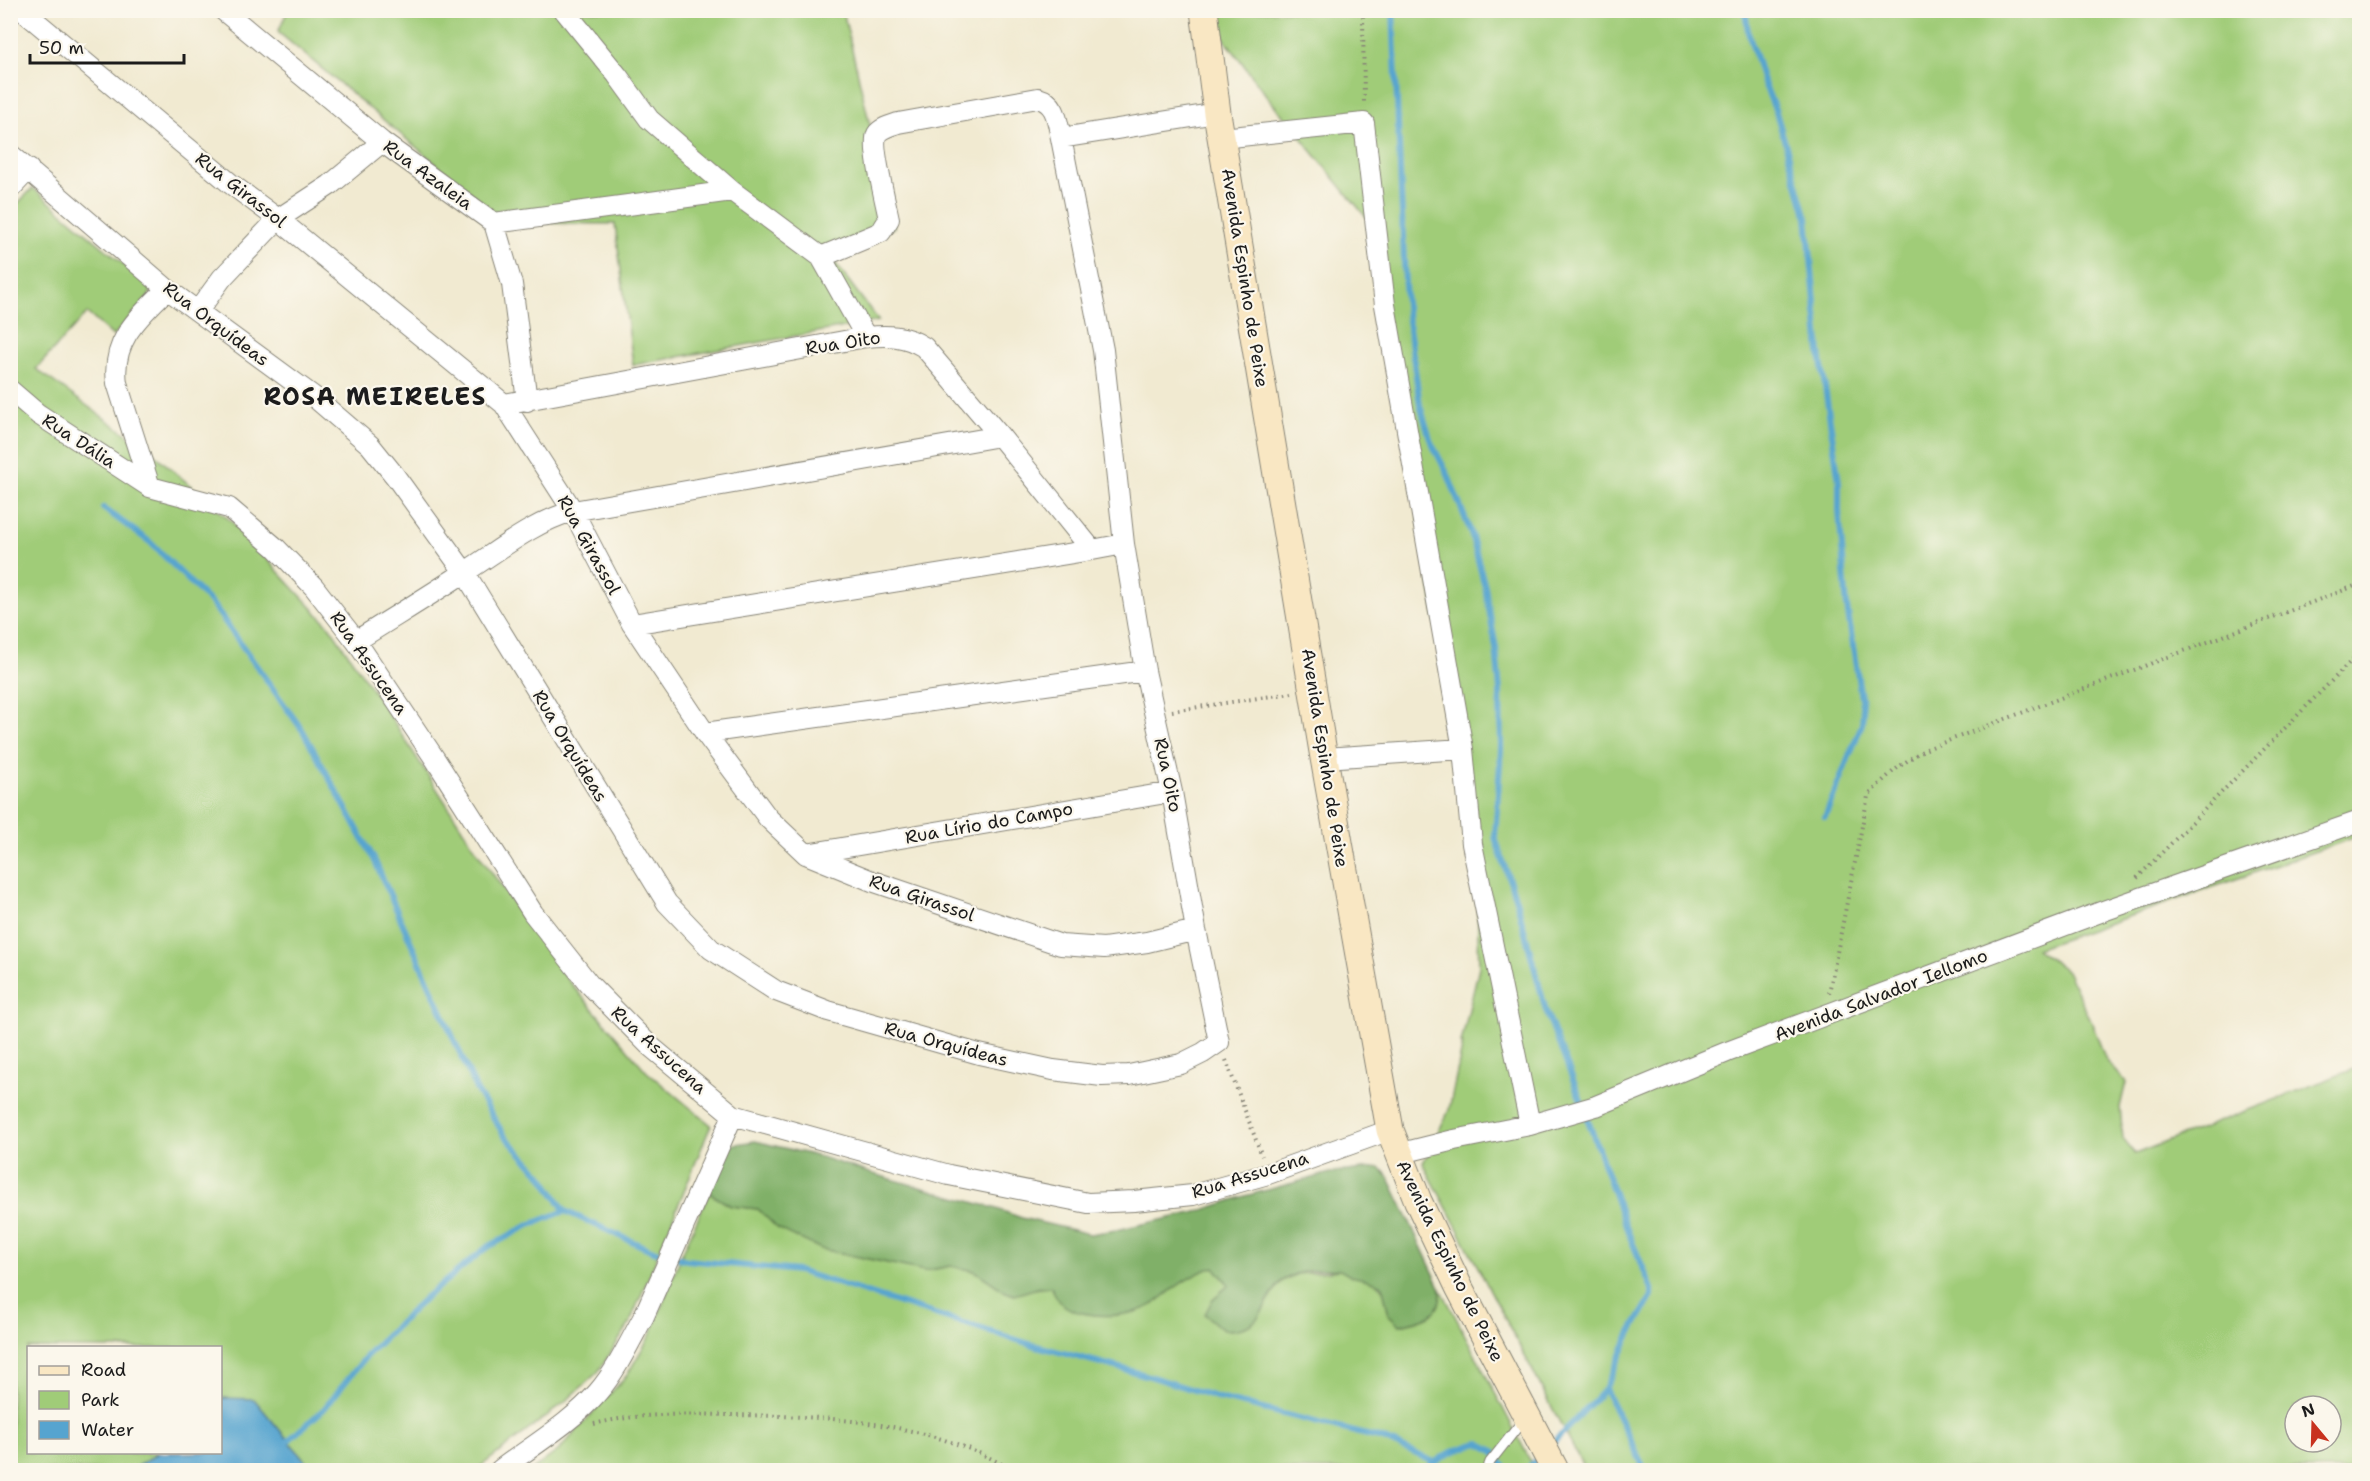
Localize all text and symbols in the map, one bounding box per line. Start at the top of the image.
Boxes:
scale bar [30,27,184,65]
text: 50 m [39,36,84,60]
street label: Rua Azaleia [379,134,477,216]
street label: Rua Girassol [190,147,292,234]
street label: Avenida Espinho de Peixe [1216,167,1274,389]
street label: Rua Orquídeas [158,276,274,372]
street label: Rua Oito [804,325,882,361]
district label: ROSA MEIRELES [263,381,487,413]
street label: Rua Dália [37,408,121,474]
street label: Rua Girassol [552,491,626,599]
street label: Rua Assucena [325,607,413,719]
street label: Avenida Espinho de Peixe [1296,647,1354,869]
street label: Rua Orquídeas [527,685,613,807]
street label: Rua Oito [1148,736,1188,814]
street label: Rua Lírio do Campo [903,796,1075,850]
street label: Rua Girassol [866,869,978,927]
street label: Avenida Salvador Iellomo [1771,943,1991,1047]
street label: Rua Assucena [606,1001,712,1099]
street label: Rua Orquídeas [882,1016,1010,1072]
street label: Rua Assucena [1189,1146,1311,1204]
street label: Avenida Espinho de Peixe [1391,1156,1509,1366]
legend [27,1346,222,1454]
text: Road [81,1358,126,1382]
text: Park [81,1388,120,1412]
north arrow [2283,1394,2343,1454]
text: N [2299,1398,2318,1422]
text: Water [81,1418,134,1442]

